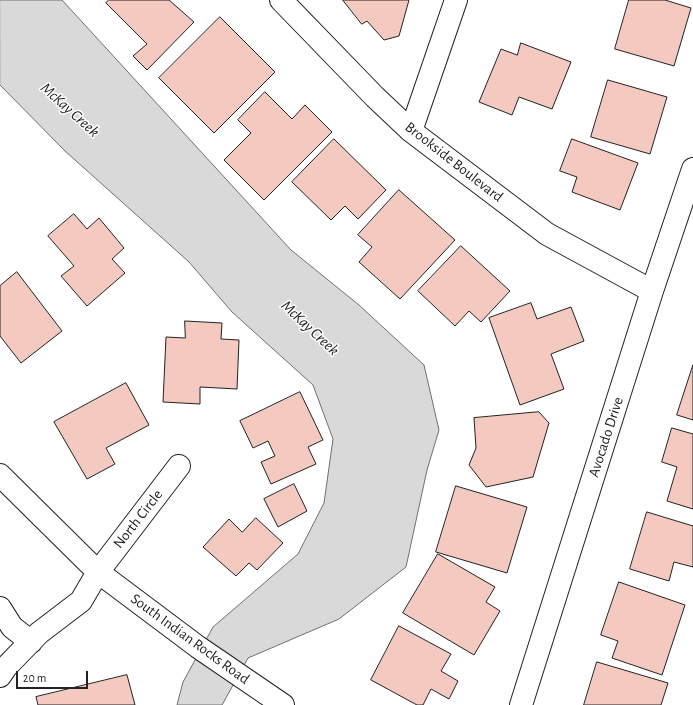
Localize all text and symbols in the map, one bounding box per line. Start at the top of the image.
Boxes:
water label: McKay Creek [37,79,103,141]
street label: Brookside Boulevard [401,118,507,206]
water label: McKay Creek [277,296,343,360]
street label: Avocado Drive [585,395,627,479]
street label: North Circle [109,486,167,552]
street label: South Indian Rocks Road [127,590,253,688]
scale bar [18,663,90,689]
text: 20 m [23,672,46,684]

